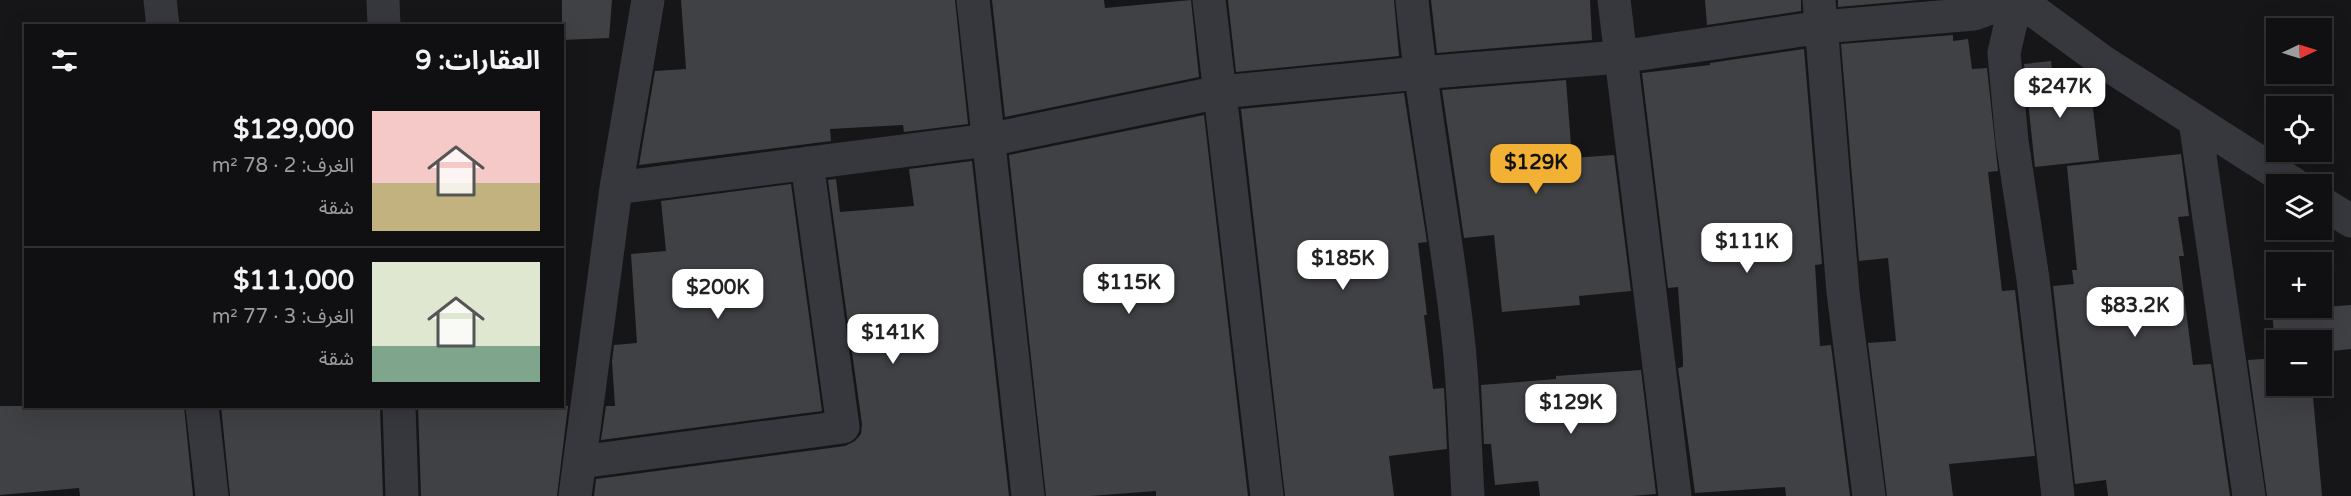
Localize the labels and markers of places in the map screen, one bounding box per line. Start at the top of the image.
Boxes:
pin: $247K [2018,68,2102,119]
pin: $129K [1494,144,1578,195]
pin: $111K [1705,223,1789,274]
pin: $185K [1301,240,1385,291]
pin: $115K [1087,264,1171,315]
pin: $200K [676,269,760,320]
pin: $83.2K [2086,287,2184,338]
pin: $141K [851,314,935,365]
pin: $129K [1529,384,1613,435]

